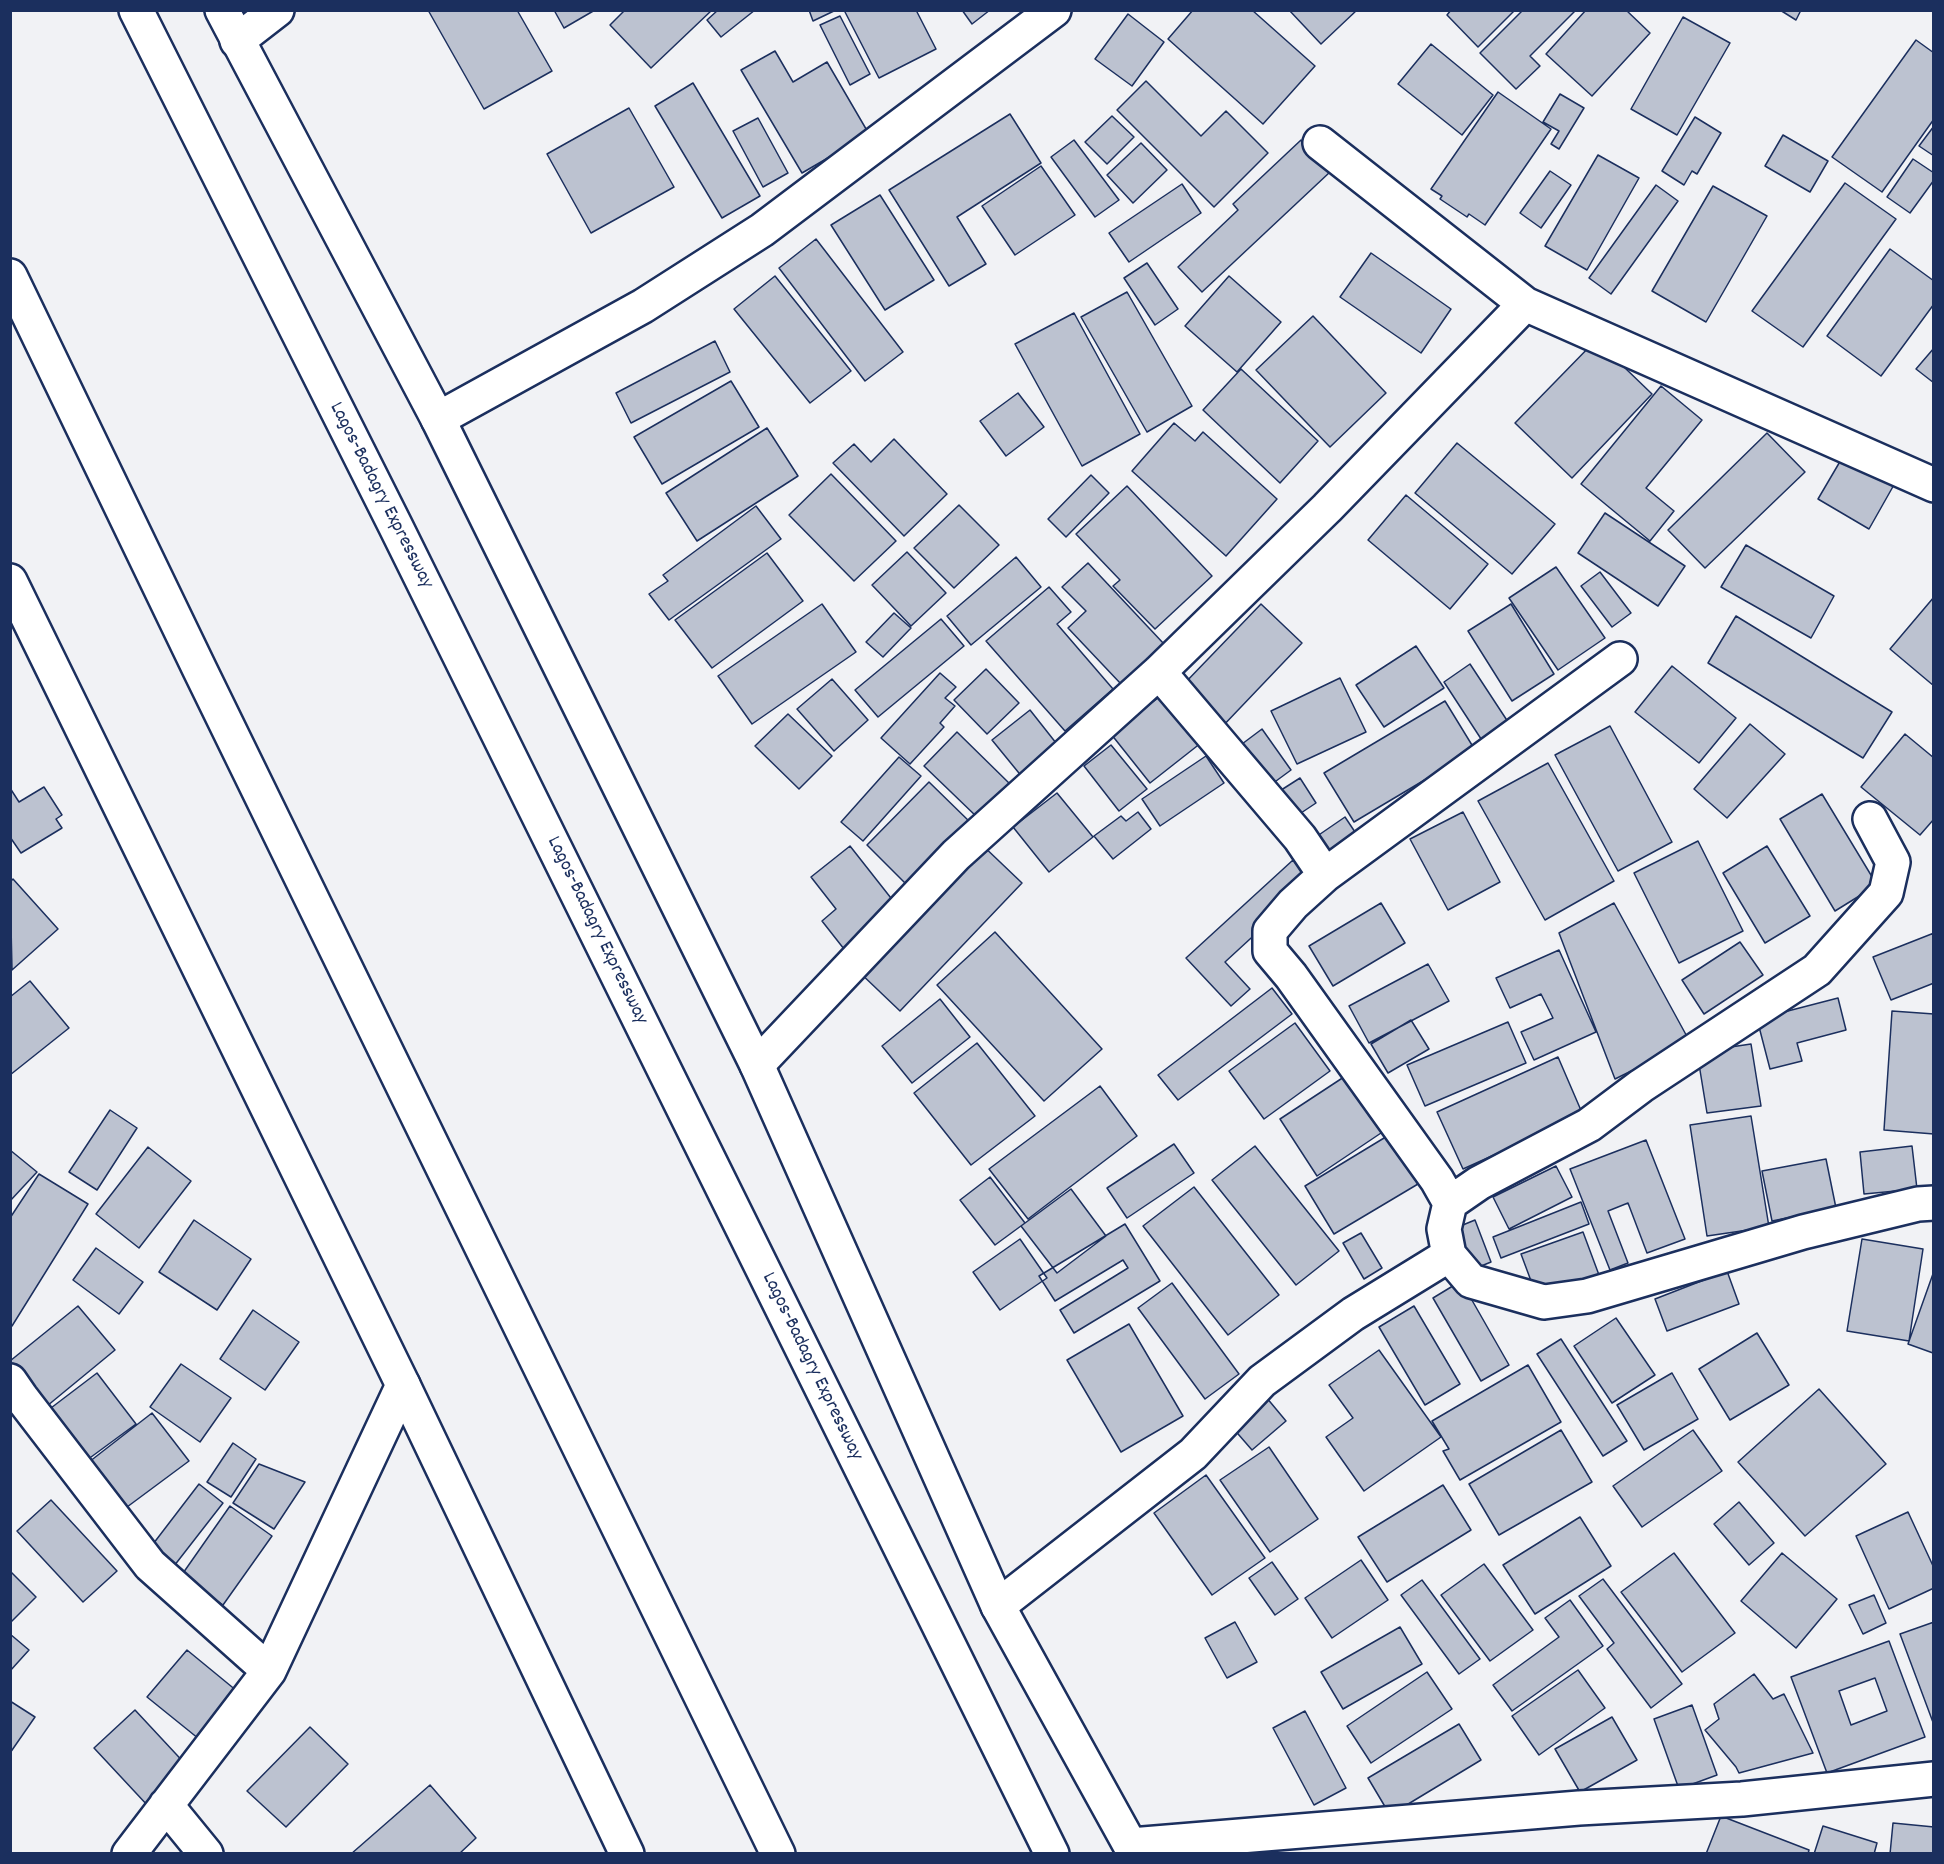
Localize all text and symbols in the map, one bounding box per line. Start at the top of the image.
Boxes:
street label: Lagos-Badagry Expressway [323,399,437,593]
street label: Lagos-Badagry Expressway [540,833,652,1029]
street label: Lagos-Badagry Expressway [755,1269,867,1465]

